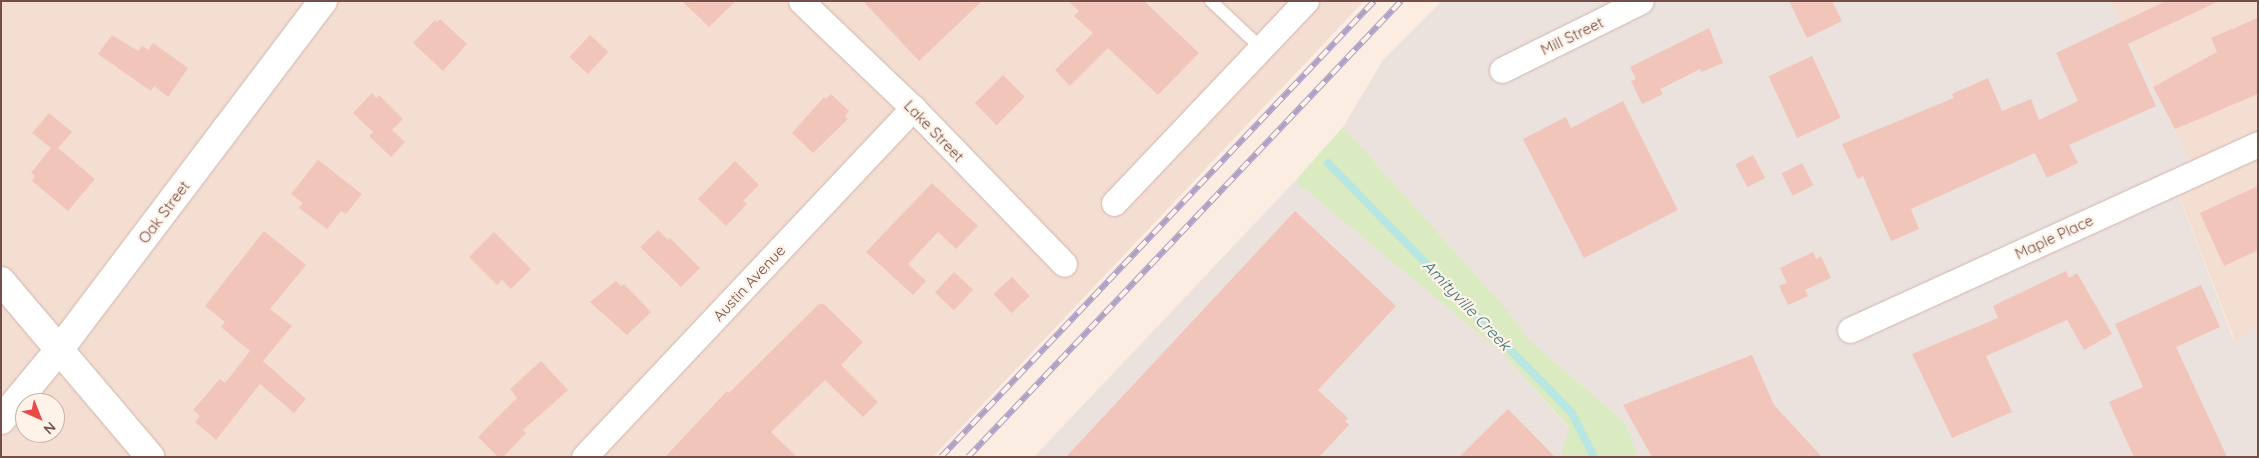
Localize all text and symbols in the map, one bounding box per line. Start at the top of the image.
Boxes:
street label: Mill Street [1538,13,1606,59]
street label: Lake Street [900,97,968,165]
street label: Oak Street [135,177,193,247]
street label: Maple Place [2012,211,2096,263]
street label: Austin Avenue [709,241,789,325]
water label: Amityville Creek [1419,256,1515,354]
north arrow [15,393,65,443]
text: N [40,418,60,438]

